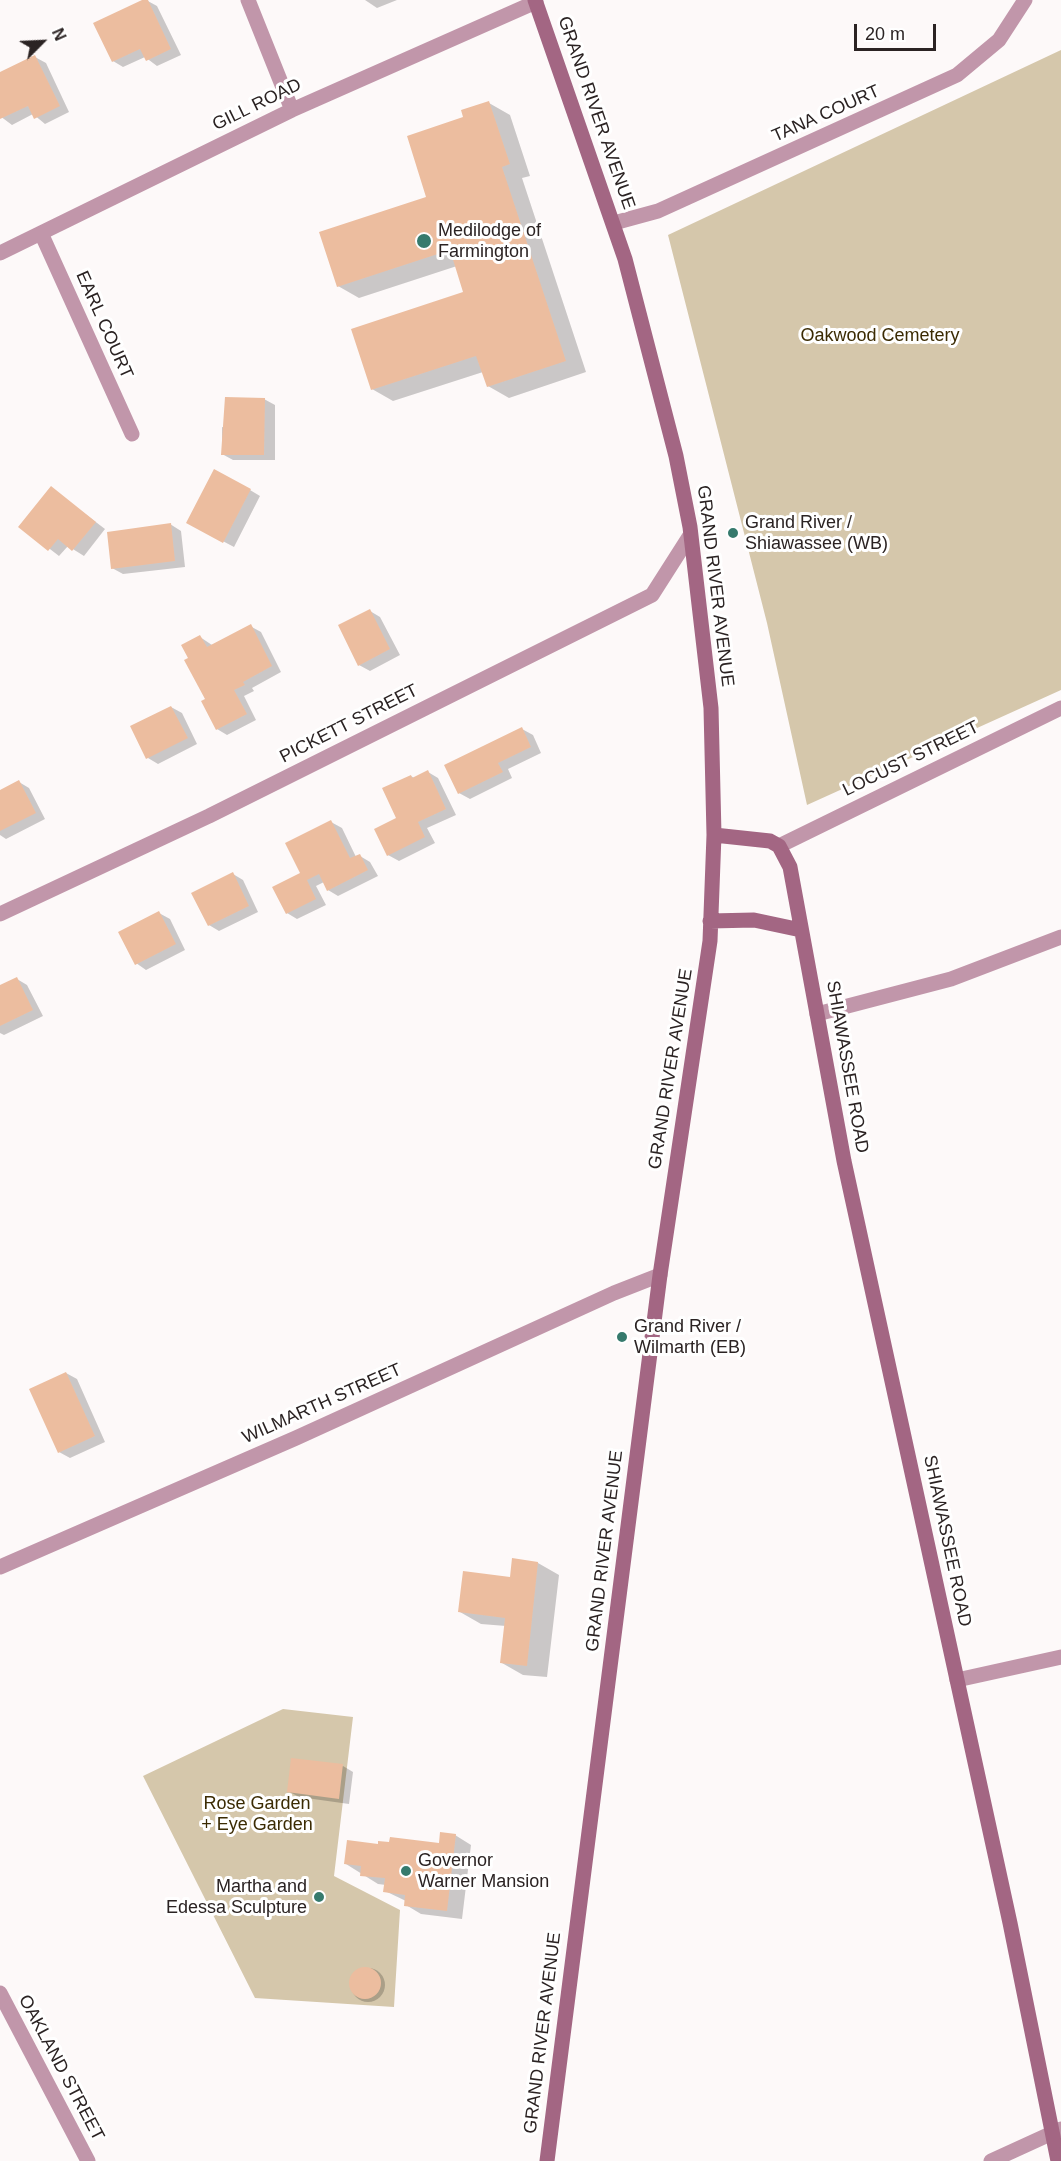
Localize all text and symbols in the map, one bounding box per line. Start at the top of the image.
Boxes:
north arrow [12,12,72,72]
scale bar [857,12,940,50]
street label: GRAND RIVER AVENUE [553,14,639,212]
text: 20 m [865,24,905,44]
text: N [49,26,69,43]
street label: GILL ROAD [209,74,305,136]
street label: TANA COURT [769,81,883,147]
place label: Medilodge of Farmington [438,220,541,262]
marker: Medilodge of Farmington [415,232,433,250]
street label: EARL COURT [71,268,137,382]
park label: Oakwood Cemetery [800,325,960,347]
street label: GRAND RIVER AVENUE [692,484,738,688]
place label: Grand River / Shiawassee (WB) [745,512,888,554]
marker: Grand River / Shiawassee (WB) [726,526,740,540]
street label: PICKETT STREET [276,680,422,768]
street label: LOCUST STREET [839,717,983,801]
street label: GRAND RIVER AVENUE [644,967,698,1171]
street label: SHIAWASSEE ROAD [821,979,873,1155]
place label: Grand River / Wilmarth (EB) [634,1316,746,1358]
marker: Grand River / Wilmarth (EB) [615,1330,629,1344]
street label: WILMARTH STREET [239,1359,405,1449]
street label: GRAND RIVER AVENUE [582,1449,628,1653]
street label: SHIAWASSEE ROAD [918,1453,976,1629]
park label: Rose Garden + Eye Garden [201,1793,313,1836]
place label: Governor Warner Mansion [418,1850,549,1892]
marker: Governor Warner Mansion [399,1864,413,1878]
place label: Martha and Edessa Sculpture [166,1876,307,1918]
marker: Martha and Edessa Sculpture [312,1890,326,1904]
street label: GRAND RIVER AVENUE [520,1931,566,2135]
street label: OAKLAND STREET [13,1991,109,2145]

